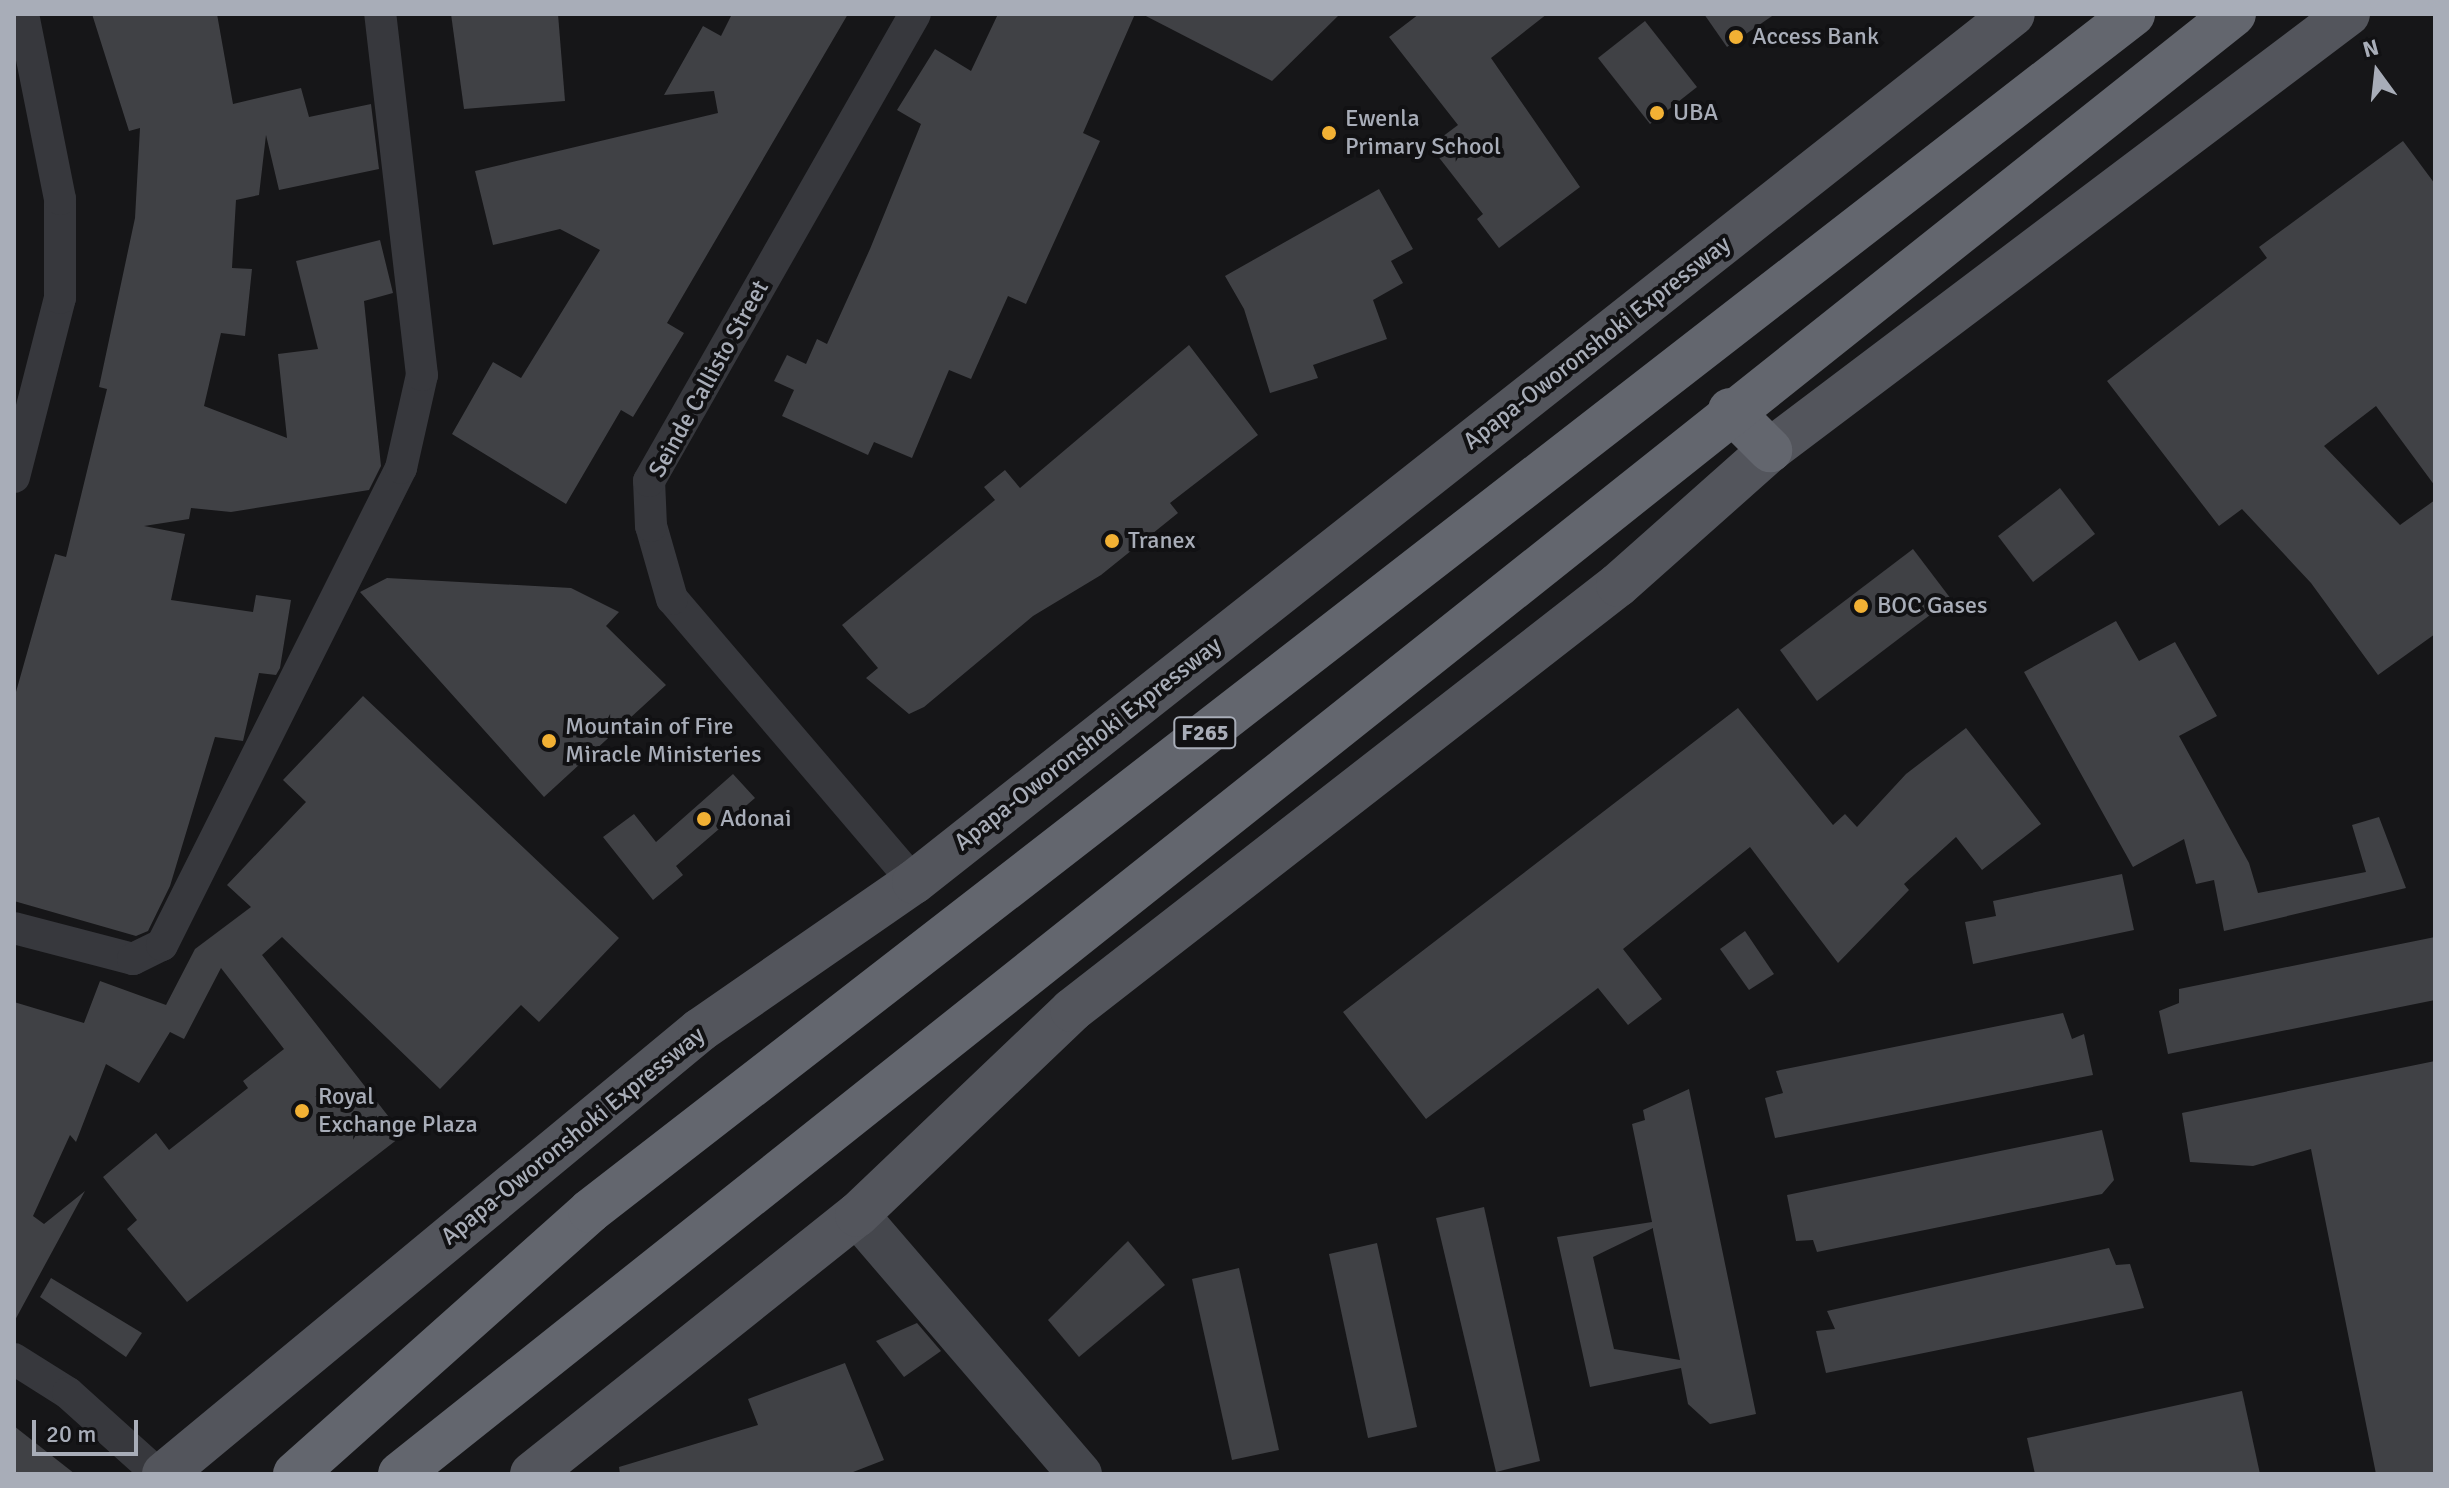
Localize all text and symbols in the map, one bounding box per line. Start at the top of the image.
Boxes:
place label: Access Bank [1752,23,1879,51]
marker: Access Bank [1727,28,1745,46]
north arrow [2337,32,2417,112]
text: N [2360,33,2382,63]
place label: UBA [1673,99,1718,127]
marker: UBA [1648,104,1666,122]
place label: Ewenla Primary School [1345,105,1501,161]
marker: Ewenla Primary School [1320,124,1338,142]
street label: Apapa-Oworonshoki Expressway [1458,230,1736,456]
street label: Seinde Callisto Street [643,276,775,482]
place label: Tranex [1128,527,1196,555]
marker: Tranex [1103,532,1121,550]
place label: BOC Gases [1877,592,1988,620]
marker: BOC Gases [1852,597,1870,615]
street label: Apapa-Oworonshoki Expressway [949,631,1227,857]
place label: Mountain of Fire Miracle Ministeries [565,713,761,769]
road number: F265 [1173,715,1237,751]
marker: Mountain of Fire Miracle Ministeries [540,732,558,750]
place label: Adonai [720,805,792,833]
marker: Adonai [695,810,713,828]
street label: Apapa-Oworonshoki Expressway [435,1021,711,1251]
place label: Royal Exchange Plaza [318,1083,478,1139]
marker: Royal Exchange Plaza [293,1102,311,1120]
scale bar [36,1404,142,1454]
text: 20 m [46,1419,96,1449]

